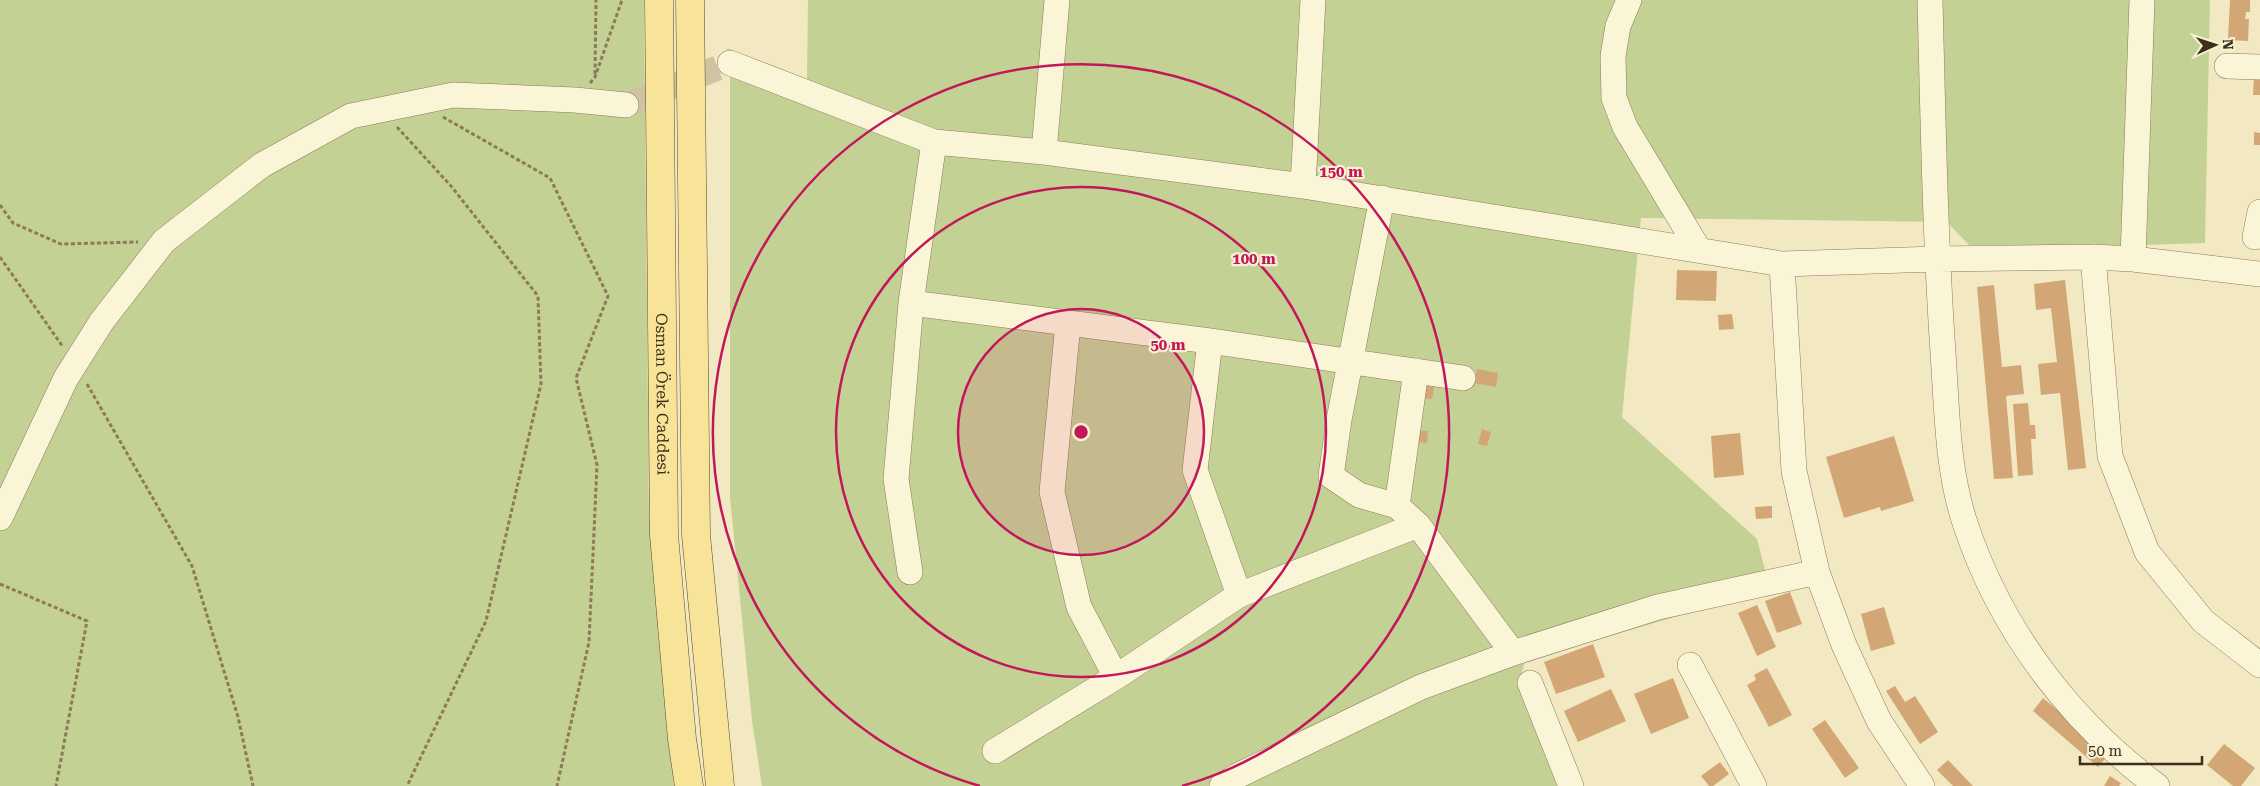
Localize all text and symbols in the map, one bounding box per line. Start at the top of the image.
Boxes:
north arrow [2190,20,2240,70]
text: N [2220,39,2236,50]
text: 150 m [1319,163,1363,181]
text: 100 m [1232,250,1276,268]
street label: Osman Örek Caddesi [652,313,673,475]
text: 50 m [1150,336,1186,354]
centre of rings [1072,423,1090,441]
scale bar [2080,734,2202,766]
text: 50 m [2088,742,2123,760]

